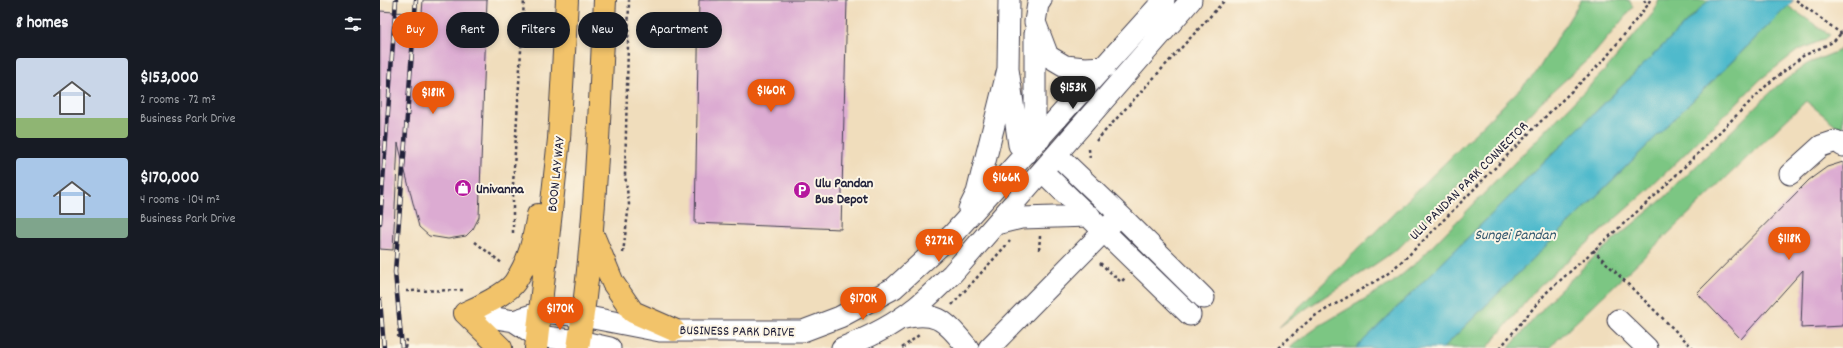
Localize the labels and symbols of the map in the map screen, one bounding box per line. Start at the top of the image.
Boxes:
pin: $153K [1045,76,1101,110]
pin: $160K [743,79,799,113]
pin: $181K [405,81,461,115]
street label: ULU PANDAN PARK CONNECTOR [1405,117,1534,246]
street label: BOON LAY WAY [543,135,571,213]
pin: $166K [978,166,1034,200]
place label: Ulu Pandan Bus Depot [815,174,874,210]
shop icon: Univanna [453,178,473,198]
place label: Univanna [476,180,525,200]
parking icon: Ulu Pandan Bus Depot [792,180,812,200]
water label: Sungei Pandan [1474,225,1557,247]
pin: $118K [1761,227,1817,261]
pin: $272K [911,229,967,263]
pin: $170K [835,287,891,321]
pin: $170K [532,297,588,331]
street label: BUSINESS PARK DRIVE [679,321,795,343]

